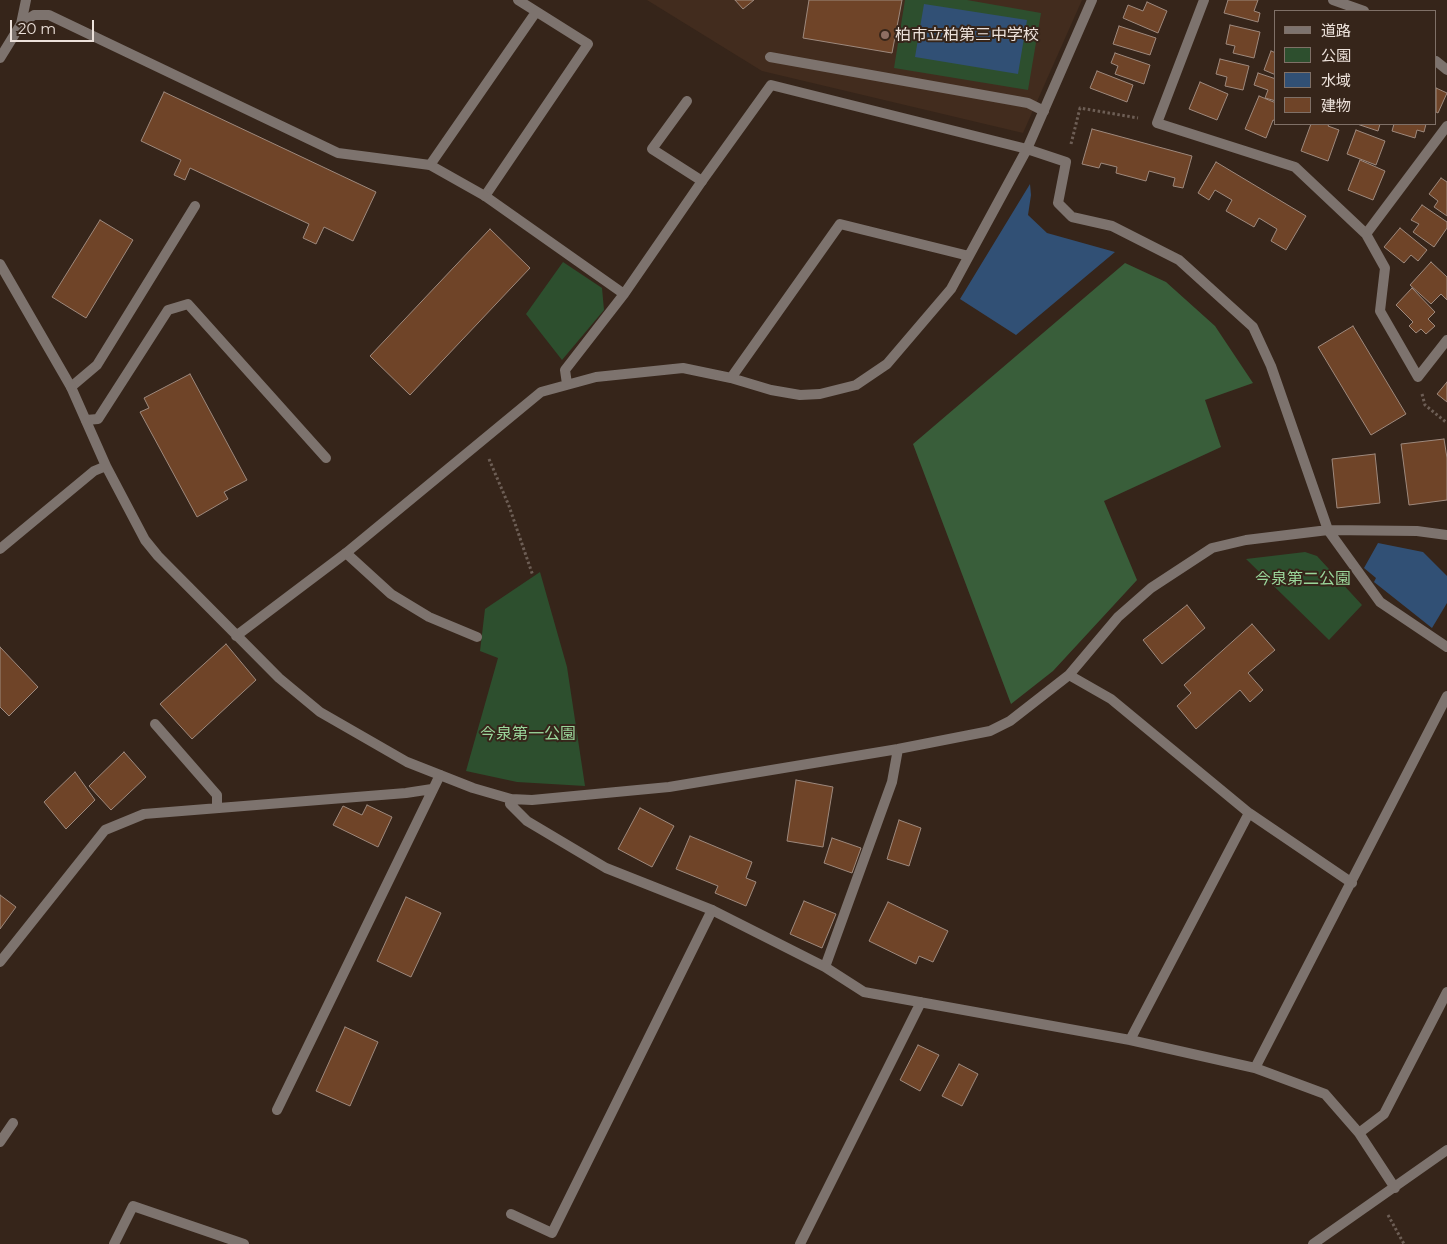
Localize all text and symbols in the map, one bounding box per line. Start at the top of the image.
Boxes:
scale bar [12,10,96,42]
legend [1274,10,1437,125]
text: 20 m [18,19,56,38]
text: 道路 [1321,21,1351,40]
place label: 柏市立柏第三中学校 [895,25,1039,45]
marker: 柏市立柏第三中学校 [879,29,891,41]
text: 公園 [1321,46,1351,65]
text: 水域 [1321,71,1351,90]
text: 建物 [1321,96,1351,115]
park label: 今泉第二公園 [1255,569,1351,589]
park label: 今泉第一公園 [480,724,576,744]

